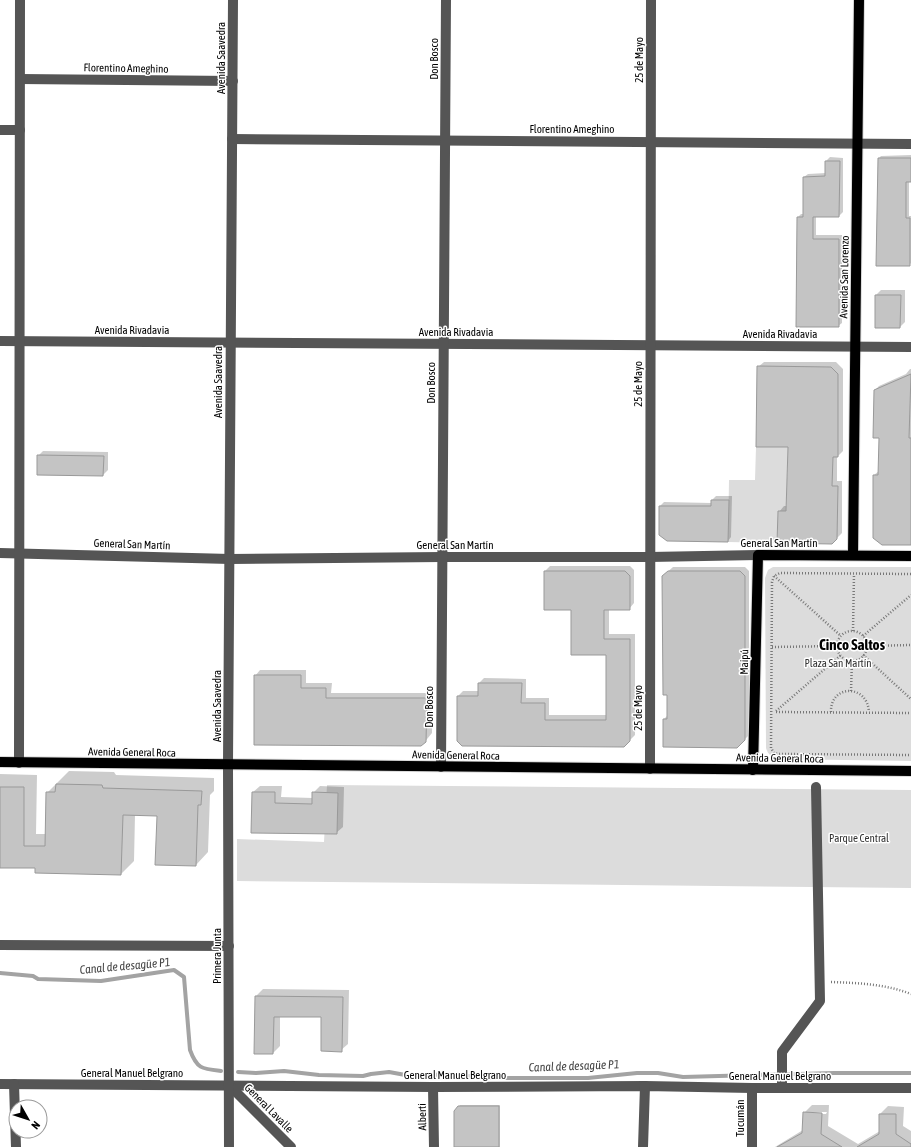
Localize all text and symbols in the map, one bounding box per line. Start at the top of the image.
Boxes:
street label: Avenida Saavedra [215,22,227,94]
street label: 25 de Mayo [633,37,645,83]
street label: Don Bosco [428,38,440,80]
street label: Florentino Ameghino [83,61,169,75]
street label: Florentino Ameghino [529,123,615,135]
street label: Avenida San Lorenzo [837,235,851,319]
street label: Avenida Rivadavia [95,324,169,336]
street label: Avenida Rivadavia [419,326,493,338]
street label: Avenida Rivadavia [743,328,817,340]
street label: Avenida Saavedra [212,346,224,418]
street label: 25 de Mayo [632,361,644,407]
street label: Don Bosco [425,362,437,404]
street label: General San Martín [93,537,171,551]
street label: General San Martín [741,537,817,549]
street label: General San Martín [417,539,493,551]
district label: Cinco Saltos [819,636,886,653]
street label: Maipú [738,649,750,675]
park label: Plaza San Martín [804,657,872,669]
street label: Avenida Saavedra [211,670,223,742]
street label: 25 de Mayo [632,685,644,731]
street label: Don Bosco [423,686,435,728]
street label: Avenida General Roca [88,745,176,759]
street label: Avenida General Roca [412,748,500,762]
street label: Avenida General Roca [736,751,824,765]
park label: Parque Central [829,832,889,844]
street label: Primera Junta [211,928,223,984]
water label: Canal de desagüe P1 [79,955,171,977]
water label: Canal de desagüe P1 [528,1057,620,1075]
street label: General Manuel Belgrano [81,1067,183,1079]
street label: General Manuel Belgrano [404,1069,506,1081]
street label: General Manuel Belgrano [729,1070,831,1082]
street label: General Lavalle [242,1081,296,1135]
north arrow [8,1099,48,1139]
street label: Tucumán [734,1099,746,1137]
street label: Alberti [416,1103,428,1131]
text: N [29,1119,42,1132]

